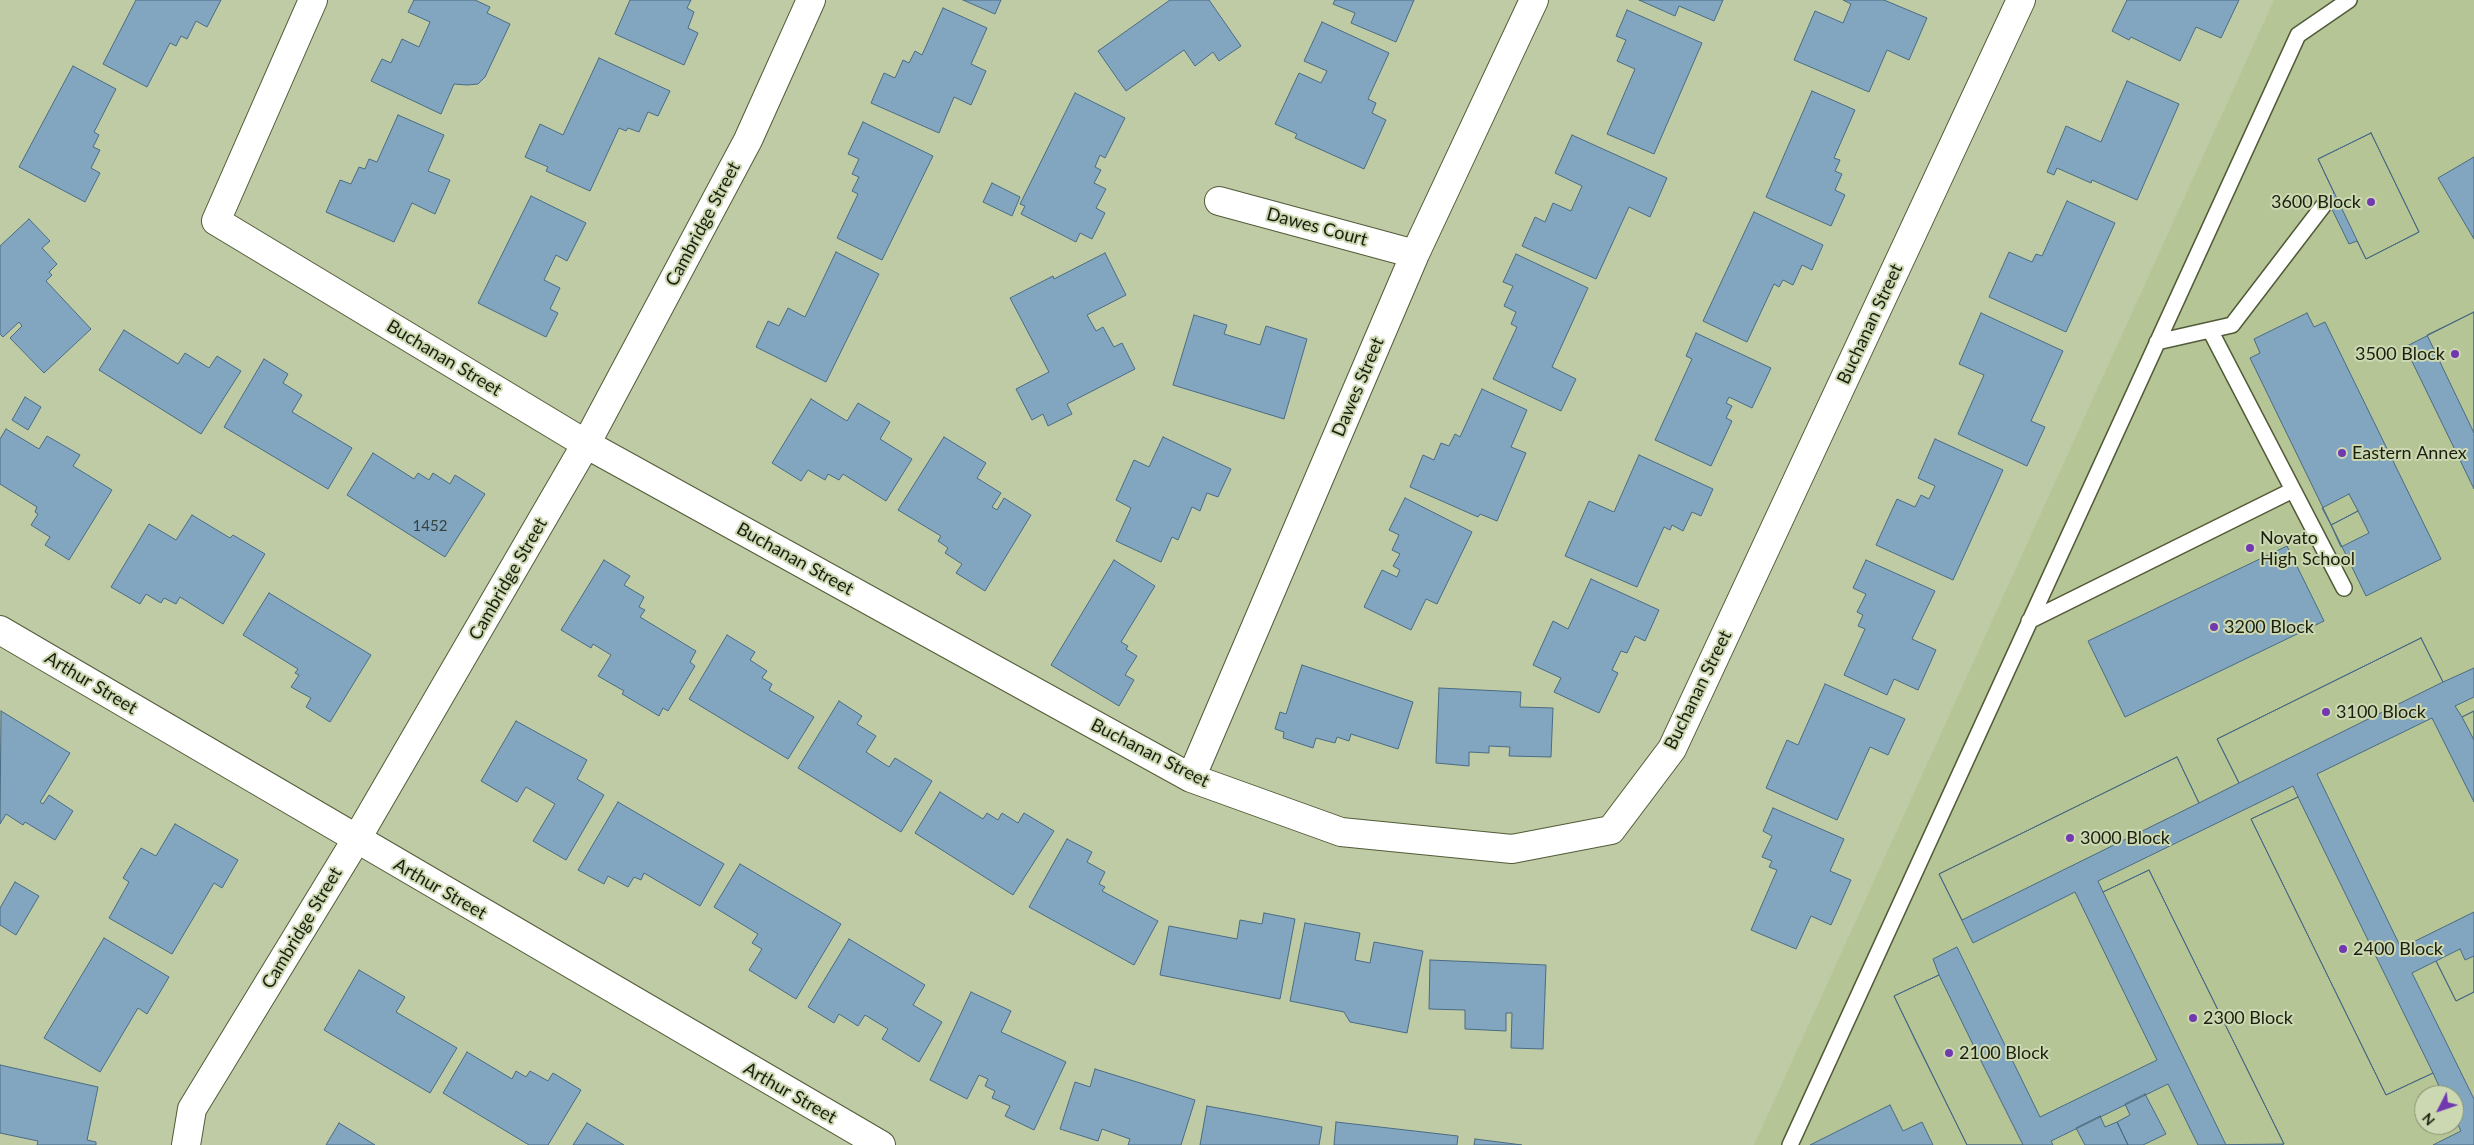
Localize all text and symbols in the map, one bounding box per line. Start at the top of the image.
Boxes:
street label: Cambridge Street [661,158,745,290]
place label: 3600 Block [2271,191,2361,213]
marker: 3600 Block [2365,196,2377,208]
street label: Dawes Court [1264,203,1370,251]
street label: Buchanan Street [1833,260,1907,388]
street label: Buchanan Street [383,315,505,401]
street label: Dawes Street [1327,334,1389,440]
place label: 3500 Block [2355,343,2445,365]
marker: 3500 Block [2449,348,2461,360]
place label: Eastern Annex [2352,442,2467,464]
marker: Eastern Annex [2336,447,2348,459]
street label: Cambridge Street [464,514,552,644]
house number: 1452 [413,517,447,535]
street label: Buchanan Street [733,518,857,600]
place label: Novato High School [2260,527,2355,570]
marker: Novato High School [2244,542,2256,554]
place label: 3200 Block [2224,616,2314,638]
marker: 3200 Block [2208,621,2220,633]
street label: Buchanan Street [1660,627,1736,753]
street label: Arthur Street [41,647,141,719]
place label: 3100 Block [2336,701,2426,723]
marker: 3100 Block [2320,706,2332,718]
street label: Buchanan Street [1087,714,1213,792]
place label: 3000 Block [2080,827,2170,849]
marker: 3000 Block [2064,832,2076,844]
street label: Arthur Street [390,854,490,924]
street label: Cambridge Street [257,863,347,993]
place label: 2400 Block [2353,938,2443,960]
marker: 2400 Block [2337,943,2349,955]
place label: 2300 Block [2203,1007,2293,1029]
marker: 2300 Block [2187,1012,2199,1024]
place label: 2100 Block [1959,1042,2049,1064]
marker: 2100 Block [1943,1047,1955,1059]
street label: Arthur Street [740,1058,840,1128]
north arrow [2414,1085,2464,1135]
text: N [2418,1110,2438,1129]

